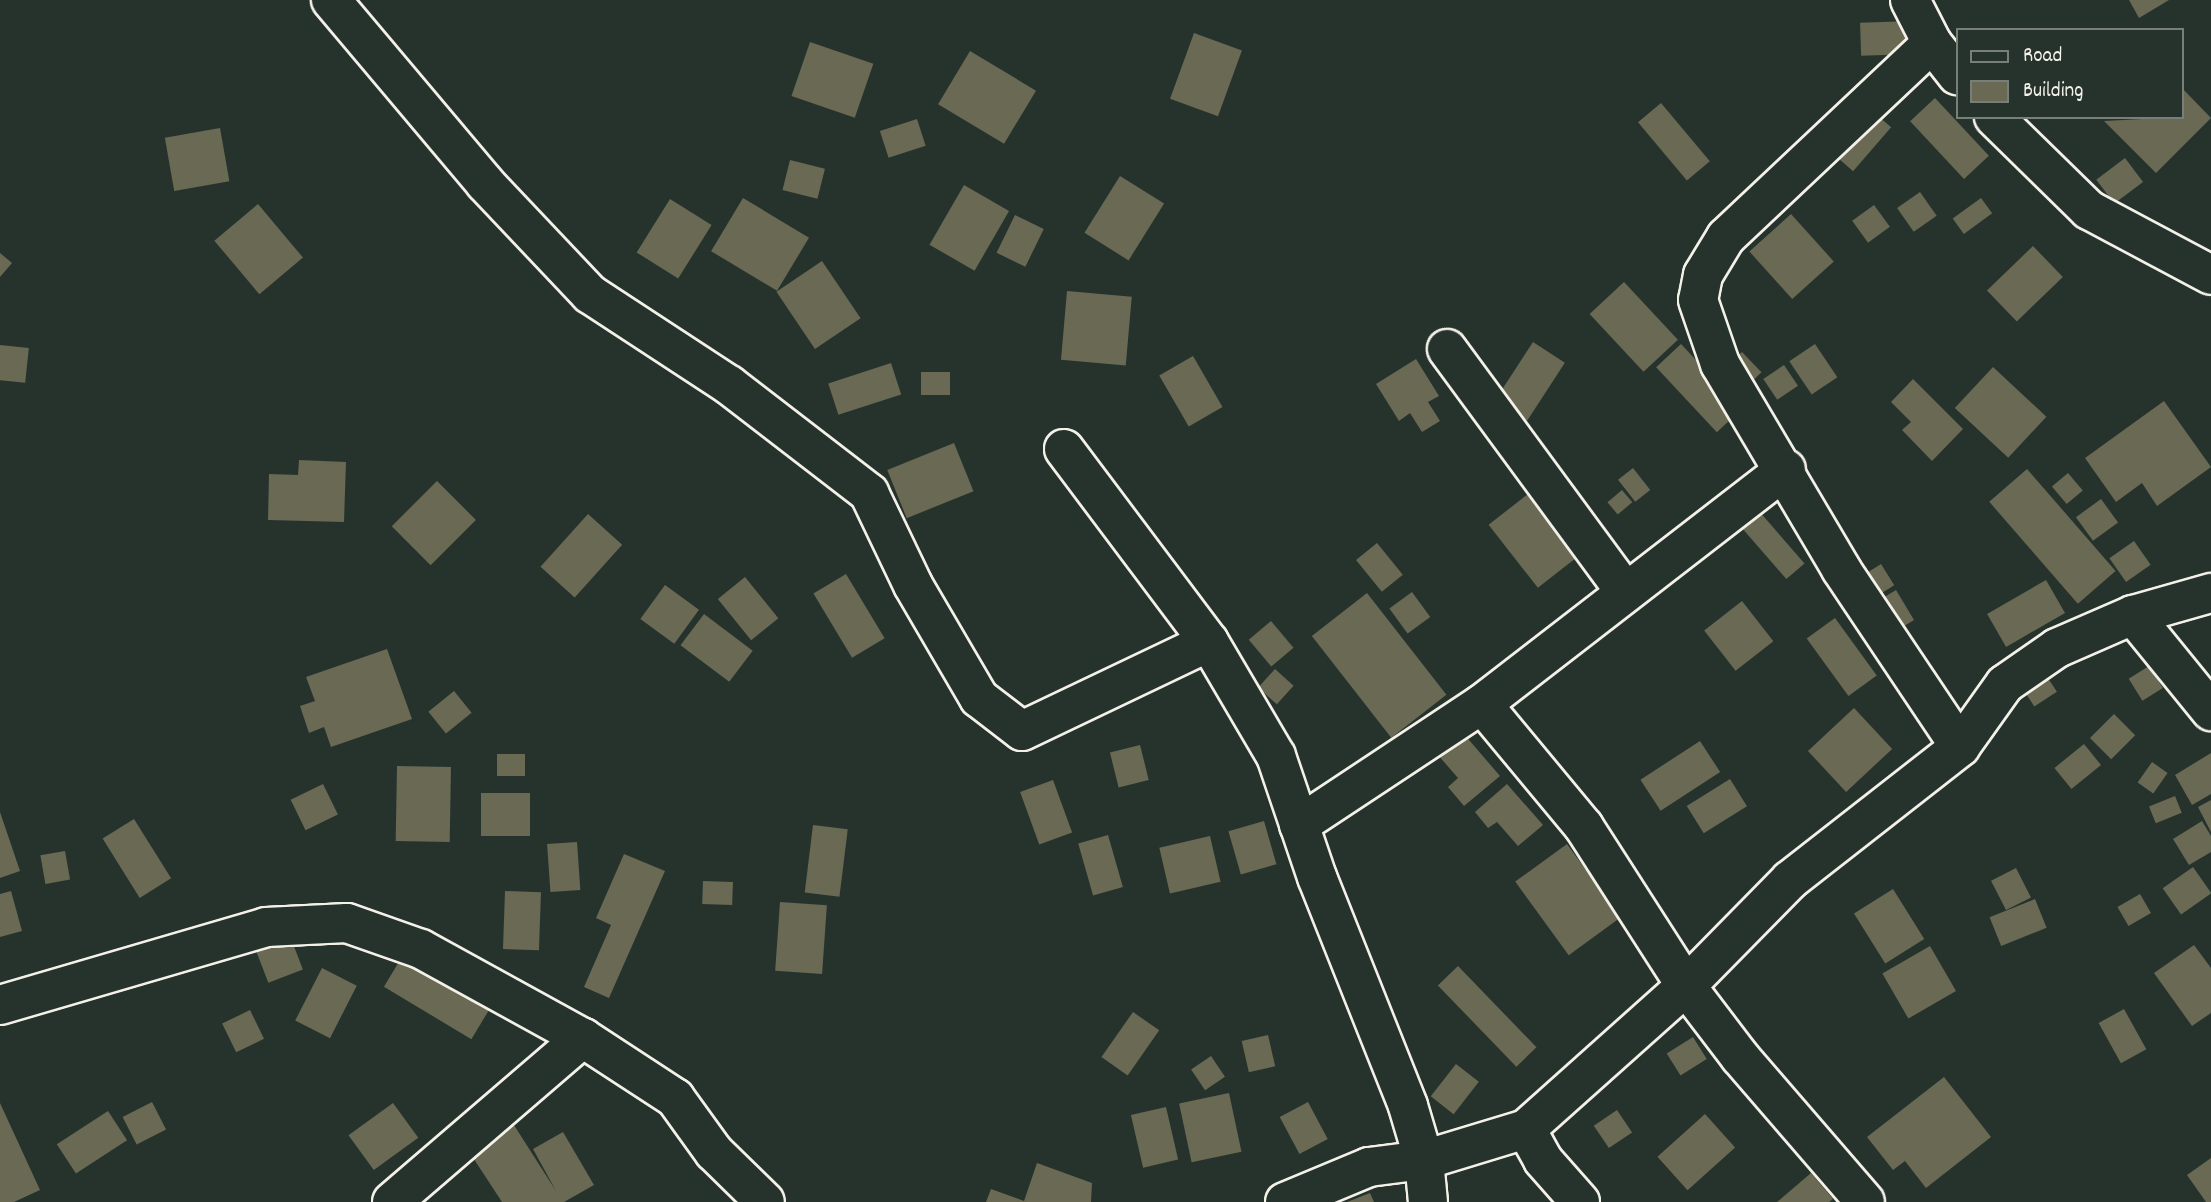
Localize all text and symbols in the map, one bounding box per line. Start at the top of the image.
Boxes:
legend [1955,28,2183,119]
text: Road [2023,42,2062,72]
text: Building [2023,77,2083,107]

